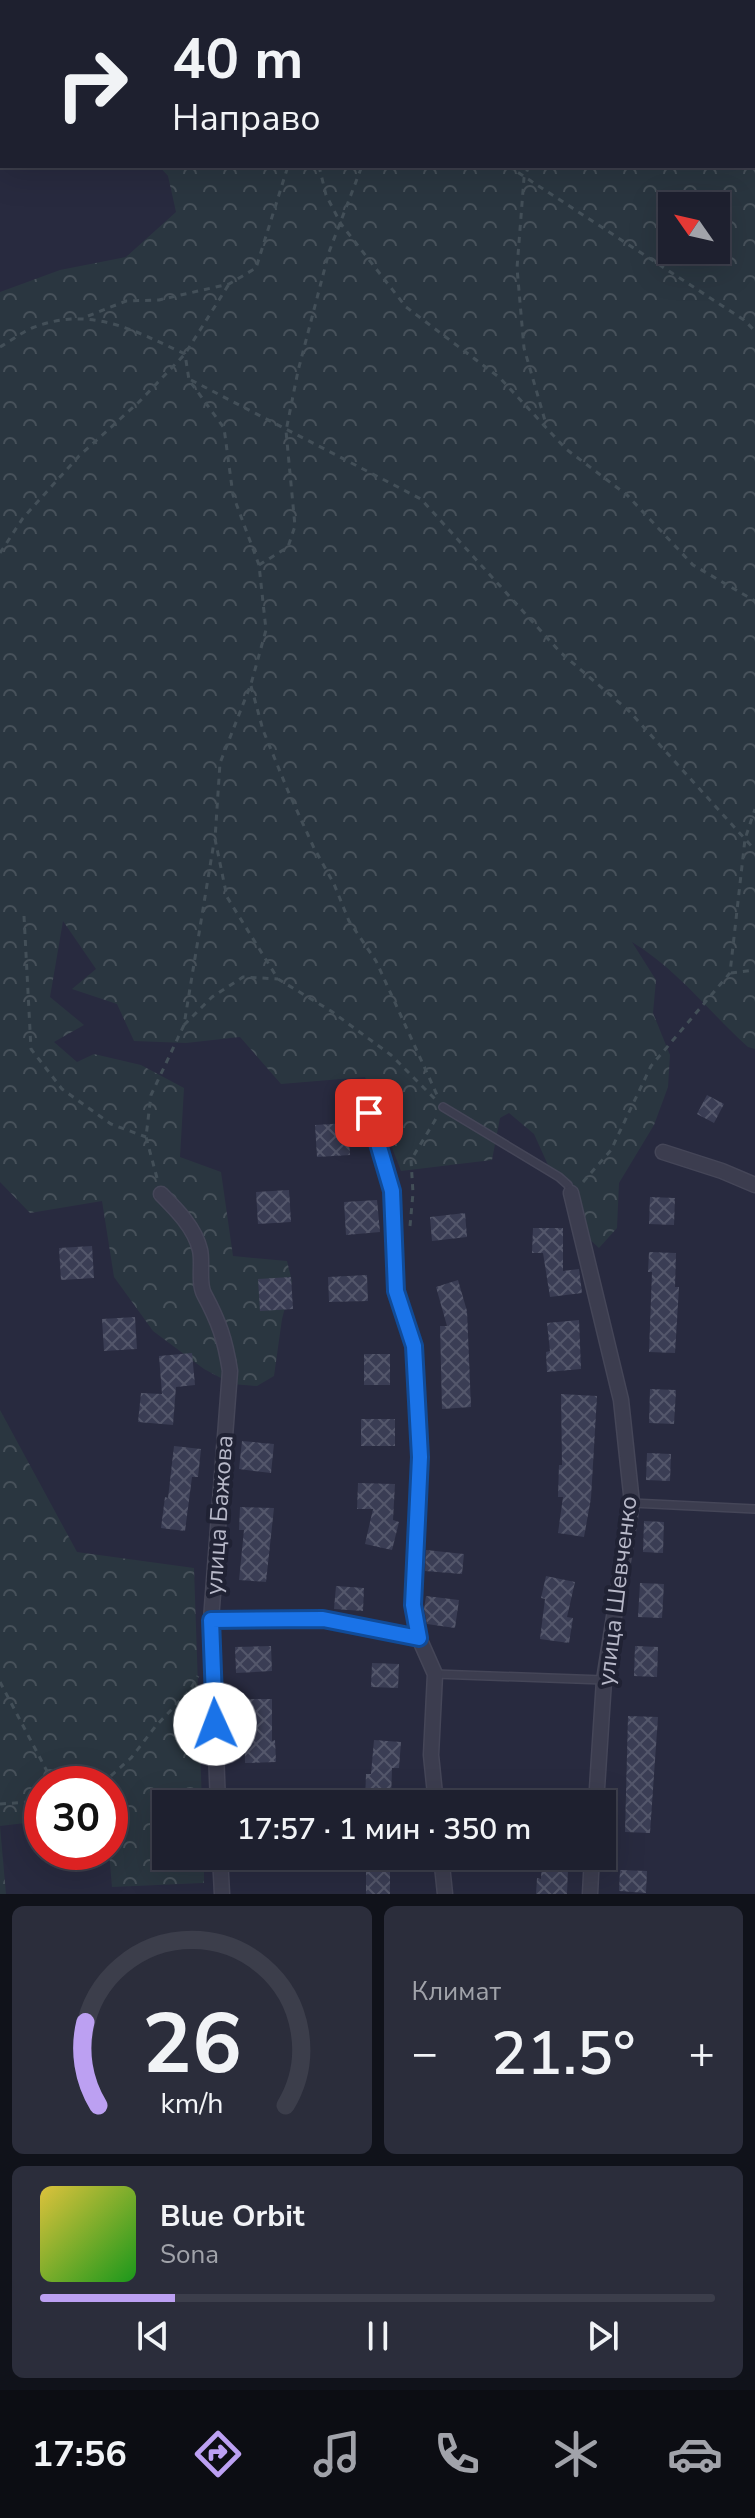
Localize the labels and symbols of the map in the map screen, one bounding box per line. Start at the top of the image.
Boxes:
north arrow [658,192,730,264]
pin [335,1079,403,1147]
street label: улица Бажова [197,1434,241,1596]
street label: улица Шевченко [589,1494,645,1688]
position arrow [173,1682,257,1766]
speed limit sign: 30 [24,1766,128,1870]

